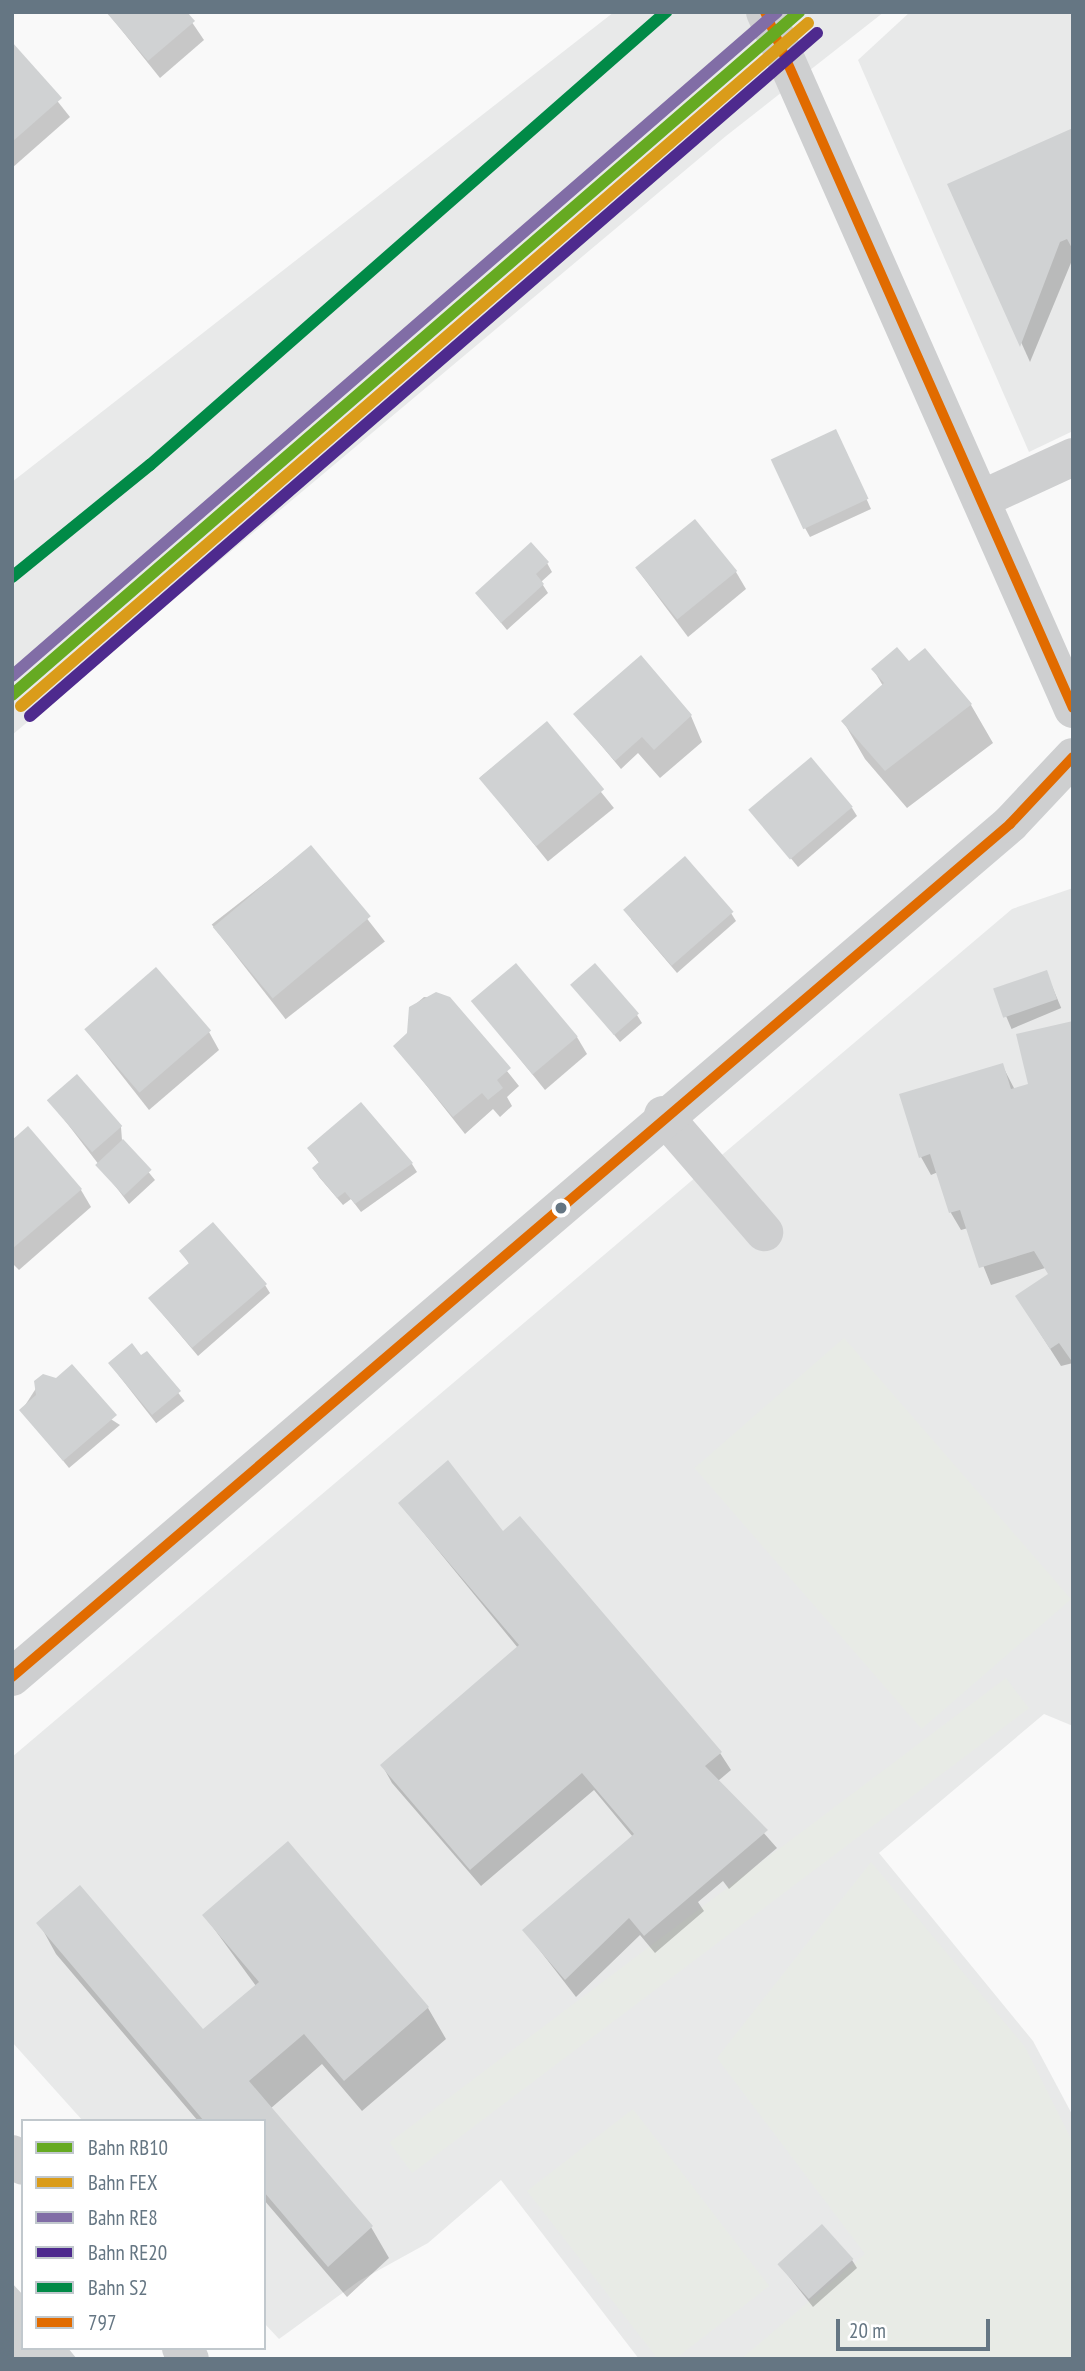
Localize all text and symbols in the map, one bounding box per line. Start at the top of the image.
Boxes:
unlabelled marker [554,1201,568,1215]
legend [21,2119,266,2350]
text: Bahn RB10 [88,2134,168,2161]
text: Bahn FEX [88,2169,157,2196]
text: Bahn RE8 [88,2204,158,2231]
text: Bahn RE20 [88,2239,167,2266]
text: Bahn S2 [88,2274,148,2301]
scale bar [840,2304,994,2348]
text: 797 [88,2309,116,2336]
text: 20 m [849,2317,886,2344]

